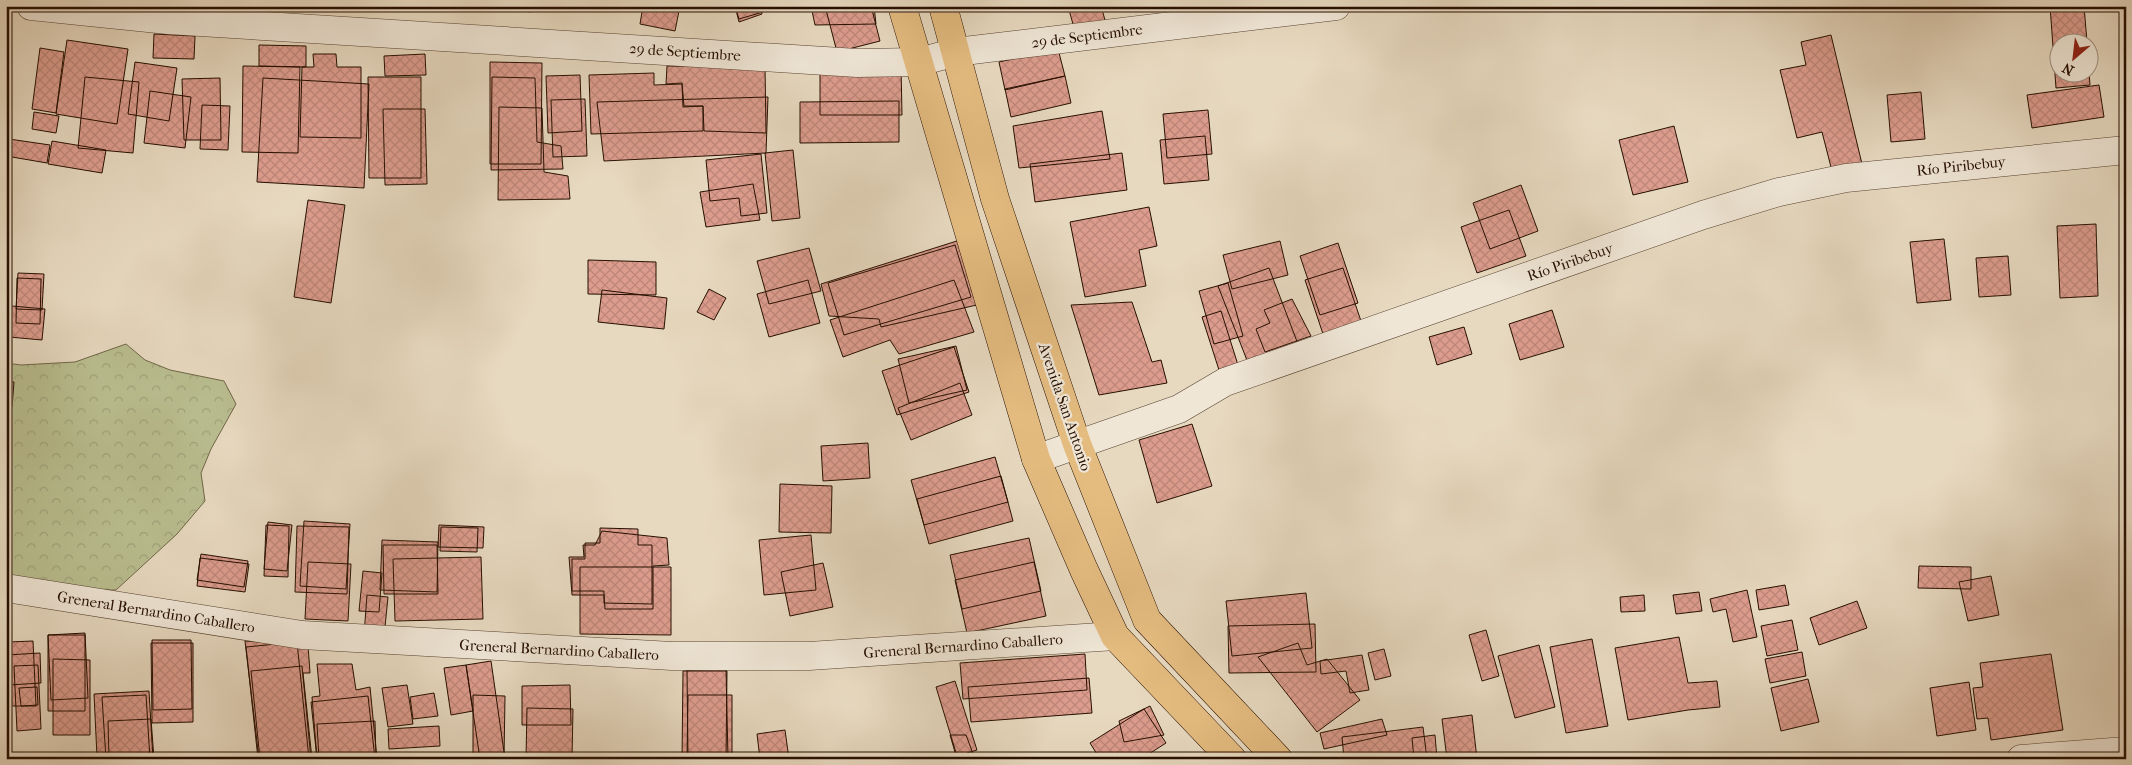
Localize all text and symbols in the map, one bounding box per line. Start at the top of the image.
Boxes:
street label: 29 de Septiembre [1030,20,1144,52]
north arrow [2050,32,2100,82]
street label: 29 de Septiembre [629,39,742,65]
text: N [2059,59,2077,79]
street label: Río Piribebuy [1916,152,2007,180]
street label: Río Piribebuy [1525,239,1616,285]
street label: Avenida San Antonio [1034,340,1095,474]
street label: Greneral Bernardino Caballero [56,587,256,637]
street label: Greneral Bernardino Caballero [863,630,1064,662]
street label: Greneral Bernardino Caballero [459,636,660,664]

